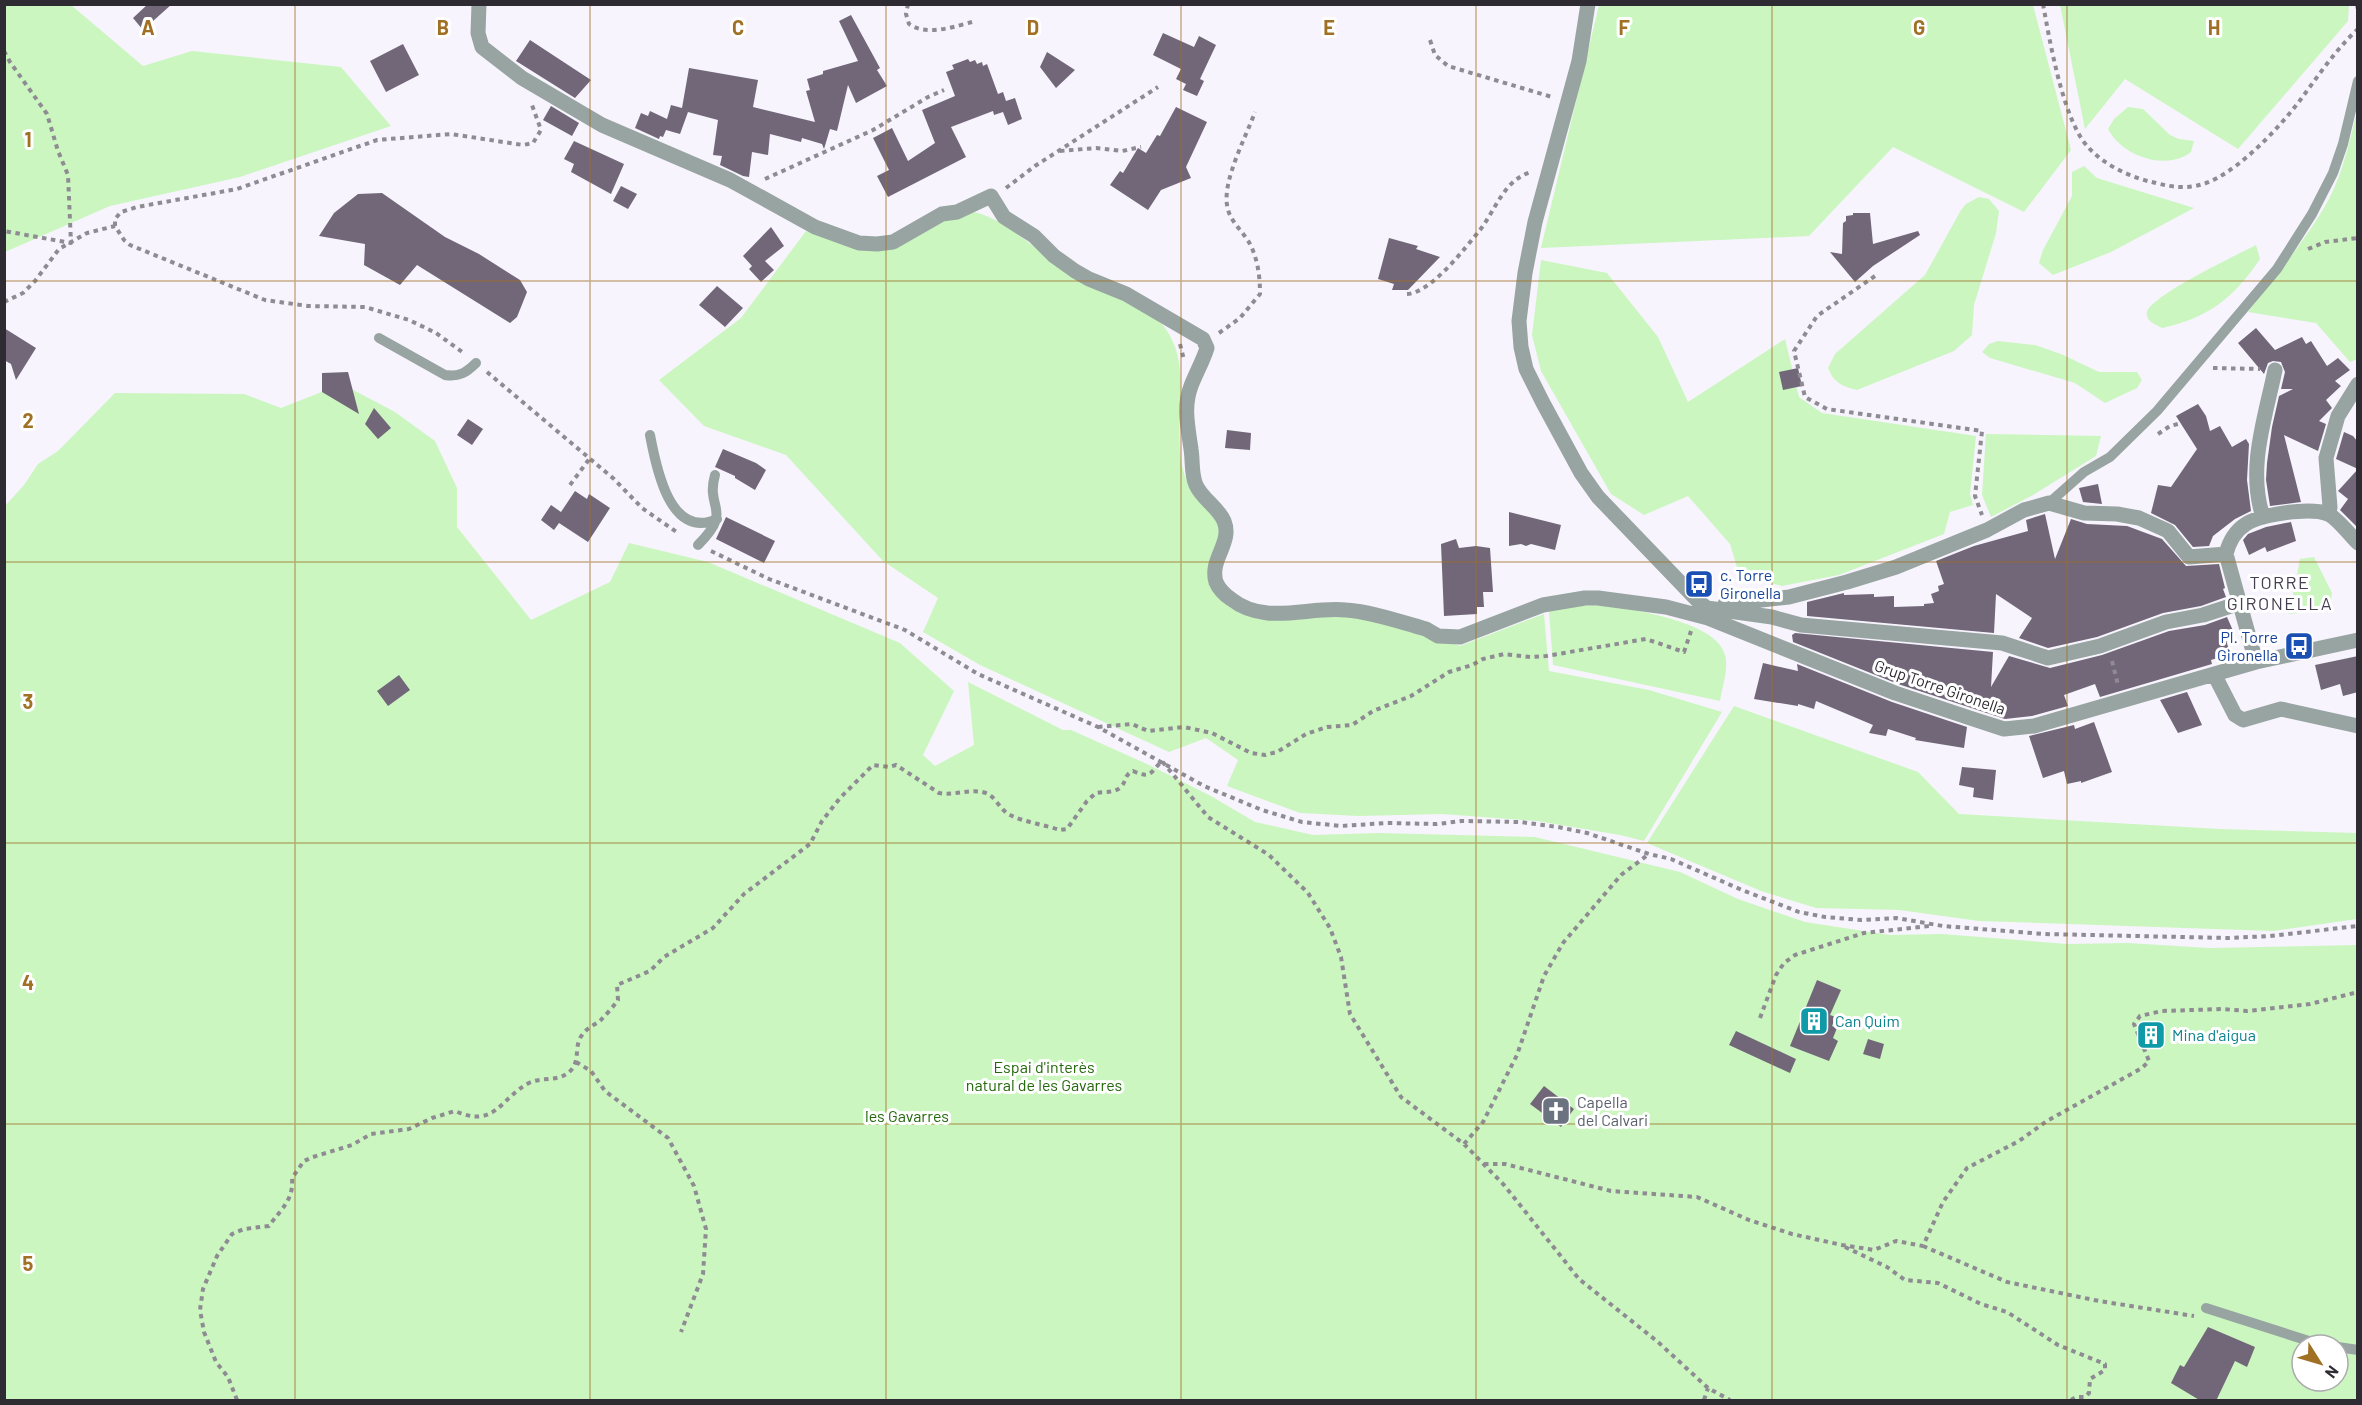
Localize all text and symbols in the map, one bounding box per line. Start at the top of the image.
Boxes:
text: A [141,15,155,39]
text: B [437,15,449,39]
text: C [732,15,744,39]
text: D [1027,15,1039,39]
text: E [1323,15,1335,39]
text: F [1618,15,1630,39]
text: G [1913,15,1925,39]
text: H [2208,15,2220,39]
text: 1 [24,127,32,151]
text: 2 [22,408,34,432]
place label: c. Torre Gironella [1720,565,1781,602]
bus stop icon: c. Torre Gironella [1683,568,1715,600]
district label: TORRE GIRONELLA [2227,571,2333,614]
place label: Pl. Torre Gironella [2217,627,2278,664]
bus stop icon: Pl. Torre Gironella [2283,630,2315,662]
street label: Grup Torre Gironella [1872,655,2008,718]
text: 3 [23,689,33,713]
text: 4 [22,970,34,994]
building icon: Can Quim [1798,1005,1830,1037]
place label: Can Quim [1835,1011,1900,1030]
building icon: Mina d'aigua [2135,1019,2167,1051]
place label: Mina d'aigua [2172,1025,2256,1044]
park label: Espai d'interès natural de les Gavarres [966,1057,1122,1094]
place label: Capella del Calvari [1577,1092,1648,1129]
church icon: Capella del Calvari [1540,1095,1572,1127]
park label: les Gavarres [865,1106,949,1125]
text: 5 [23,1251,34,1275]
north arrow [2290,1333,2350,1393]
text: N [2322,1362,2343,1382]

